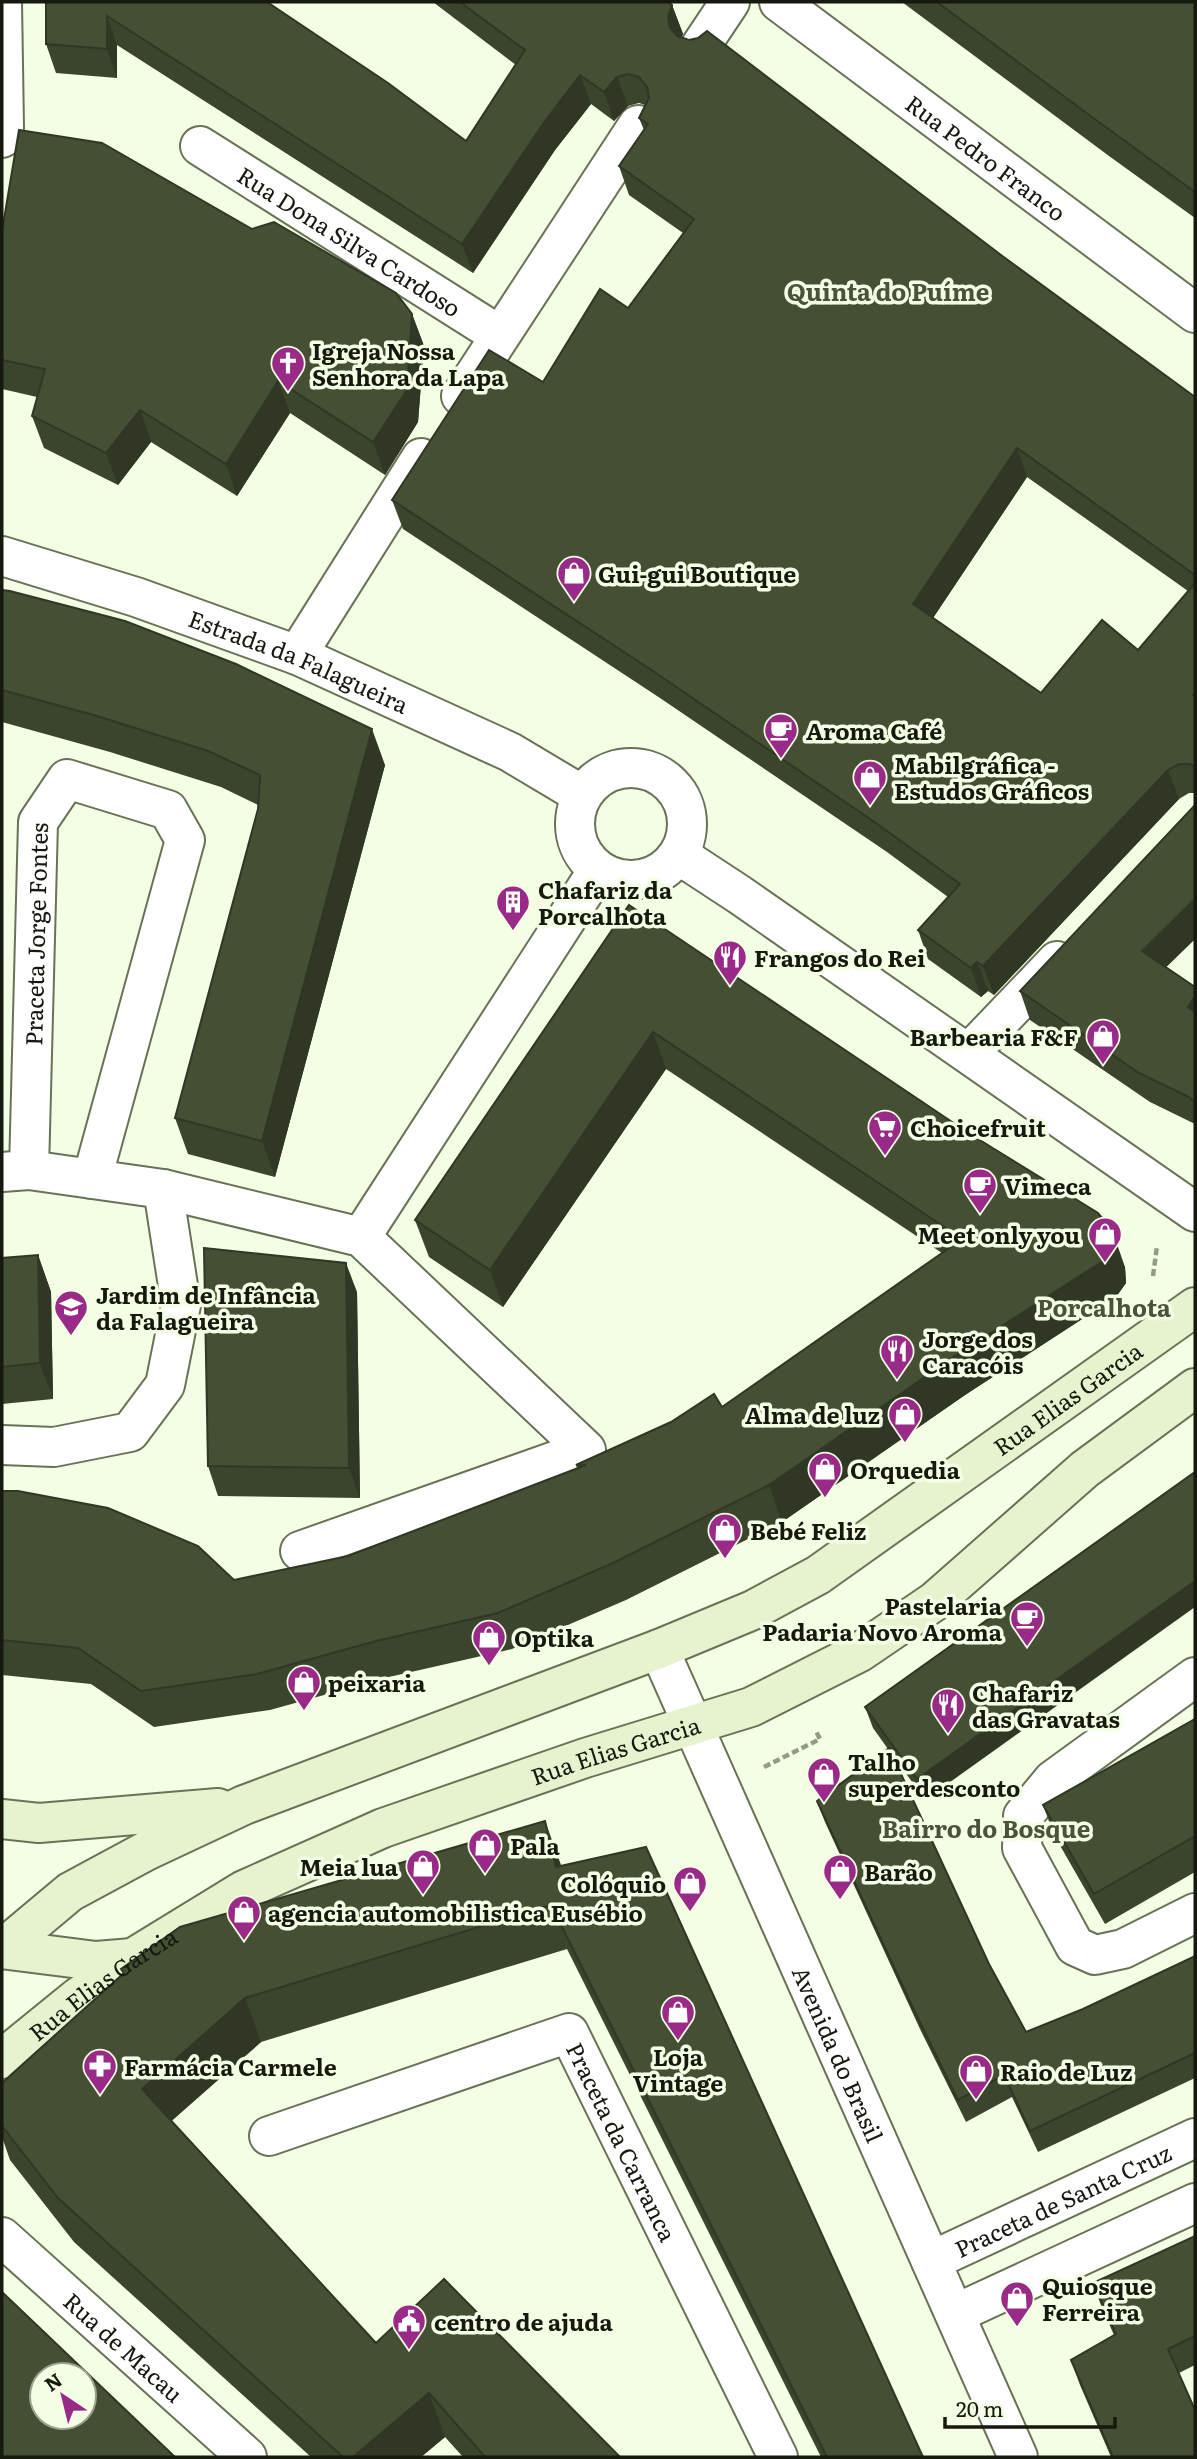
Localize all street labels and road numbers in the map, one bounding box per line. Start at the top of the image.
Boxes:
street label: Rua Pedro Franco [899,86,1074,228]
street label: Rua Dona Silva Cardoso [231,157,468,324]
street label: Estrada da Falagueira [184,600,415,721]
street label: Praceta Jorge Fontes [15,822,55,1046]
street label: Rua Elias Garcia [986,1333,1149,1463]
street label: Rua Elias Garcia [526,1707,705,1793]
street label: Rua Elias Garcia [21,1918,184,2048]
street label: Avenida do Brasil [785,1960,893,2148]
street label: Praceta da Carranca [559,2036,686,2247]
street label: Praceta de Santa Cruz [948,2135,1176,2265]
street label: Rua de Macau [57,2284,191,2409]

